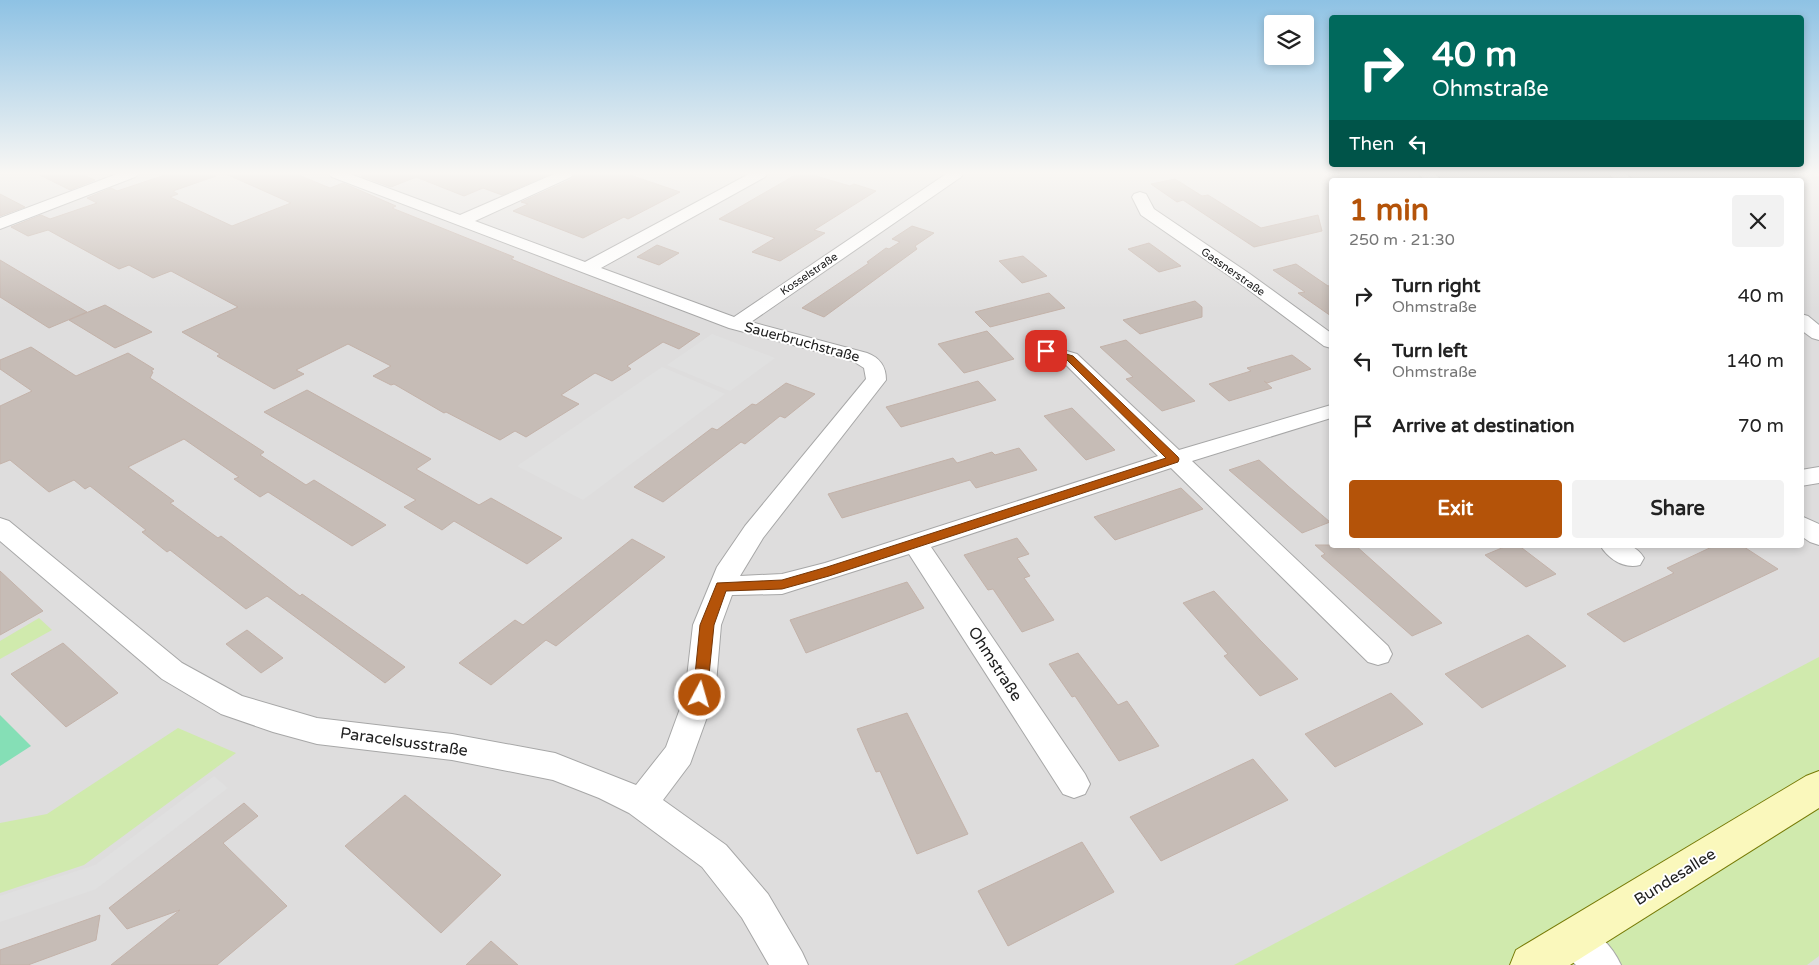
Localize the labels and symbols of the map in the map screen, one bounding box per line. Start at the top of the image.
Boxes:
street label: Gassnerstraße [1199,245,1267,299]
street label: Kosselstraße [778,250,840,298]
street label: Sauerbruchstraße [743,318,862,366]
pin [1025,330,1067,372]
street label: Ohmstraße [963,623,1027,705]
position arrow [673,668,725,720]
street label: Paracelsusstraße [339,723,469,761]
street label: Bundesallee [1631,844,1719,910]

